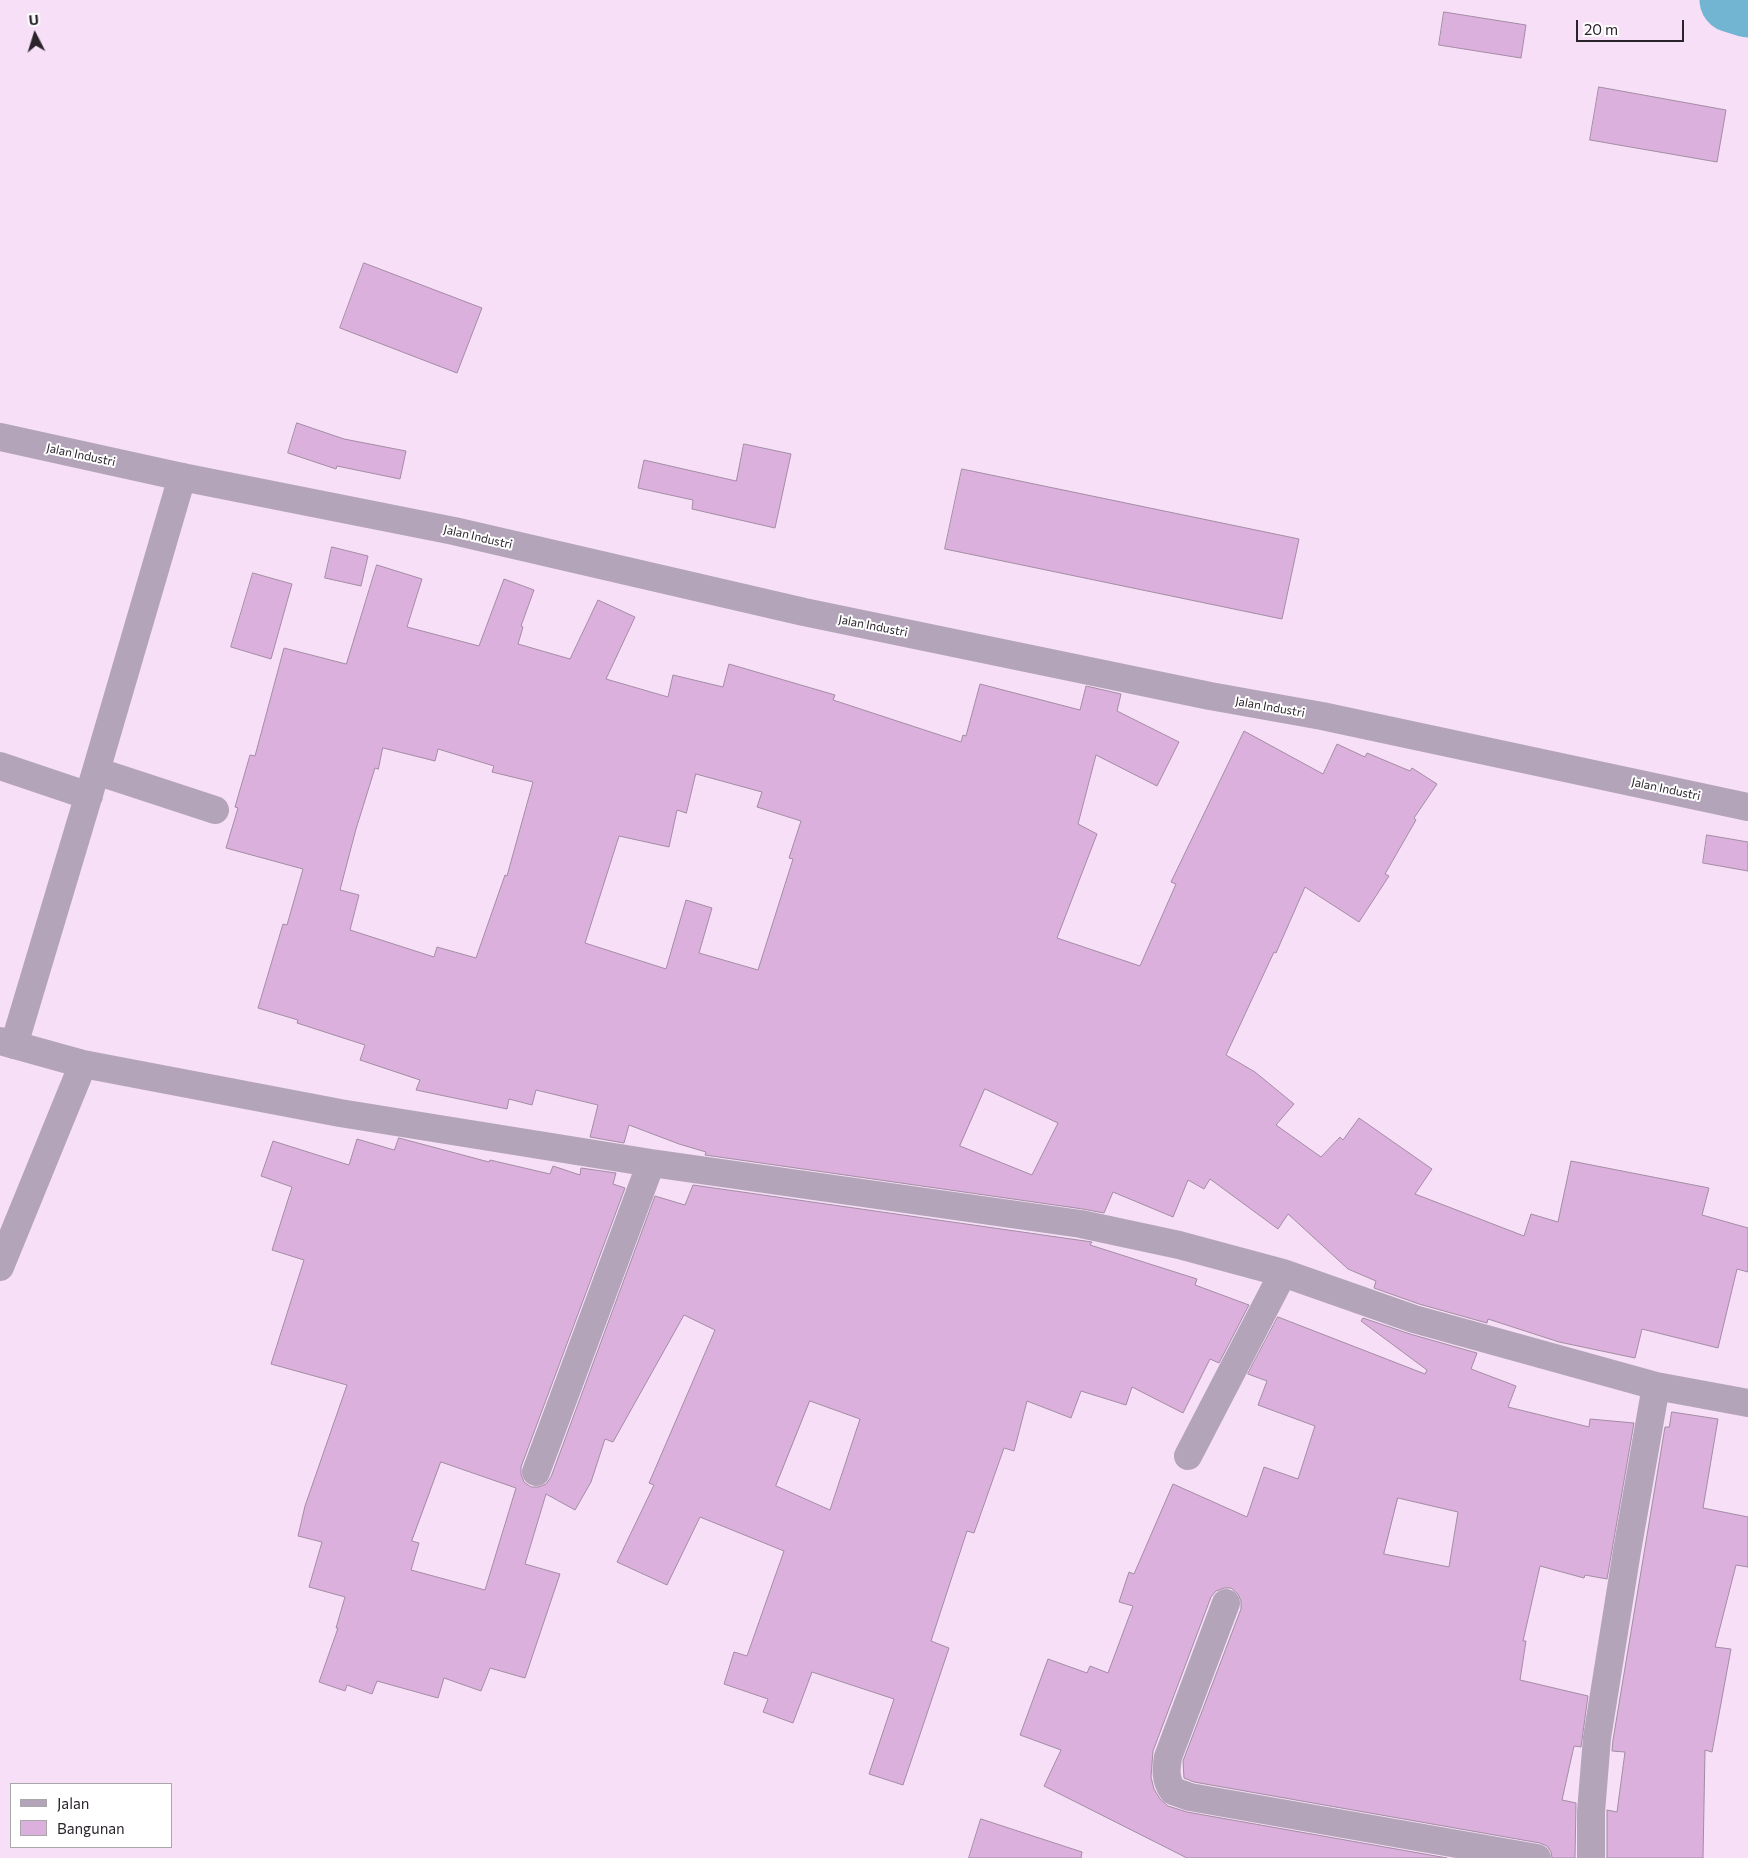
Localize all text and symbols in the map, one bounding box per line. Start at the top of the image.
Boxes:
north arrow [10,10,60,60]
scale bar [1578,10,1686,42]
text: U [28,11,39,28]
text: 20 m [1584,20,1618,38]
street label: Jalan Industri [45,441,117,469]
street label: Jalan Industri [442,522,514,552]
street label: Jalan Industri [837,612,909,640]
street label: Jalan Industri [1234,694,1306,720]
street label: Jalan Industri [1630,775,1702,803]
legend [10,1783,172,1848]
text: Jalan [57,1794,89,1812]
text: Bangunan [57,1819,125,1837]

